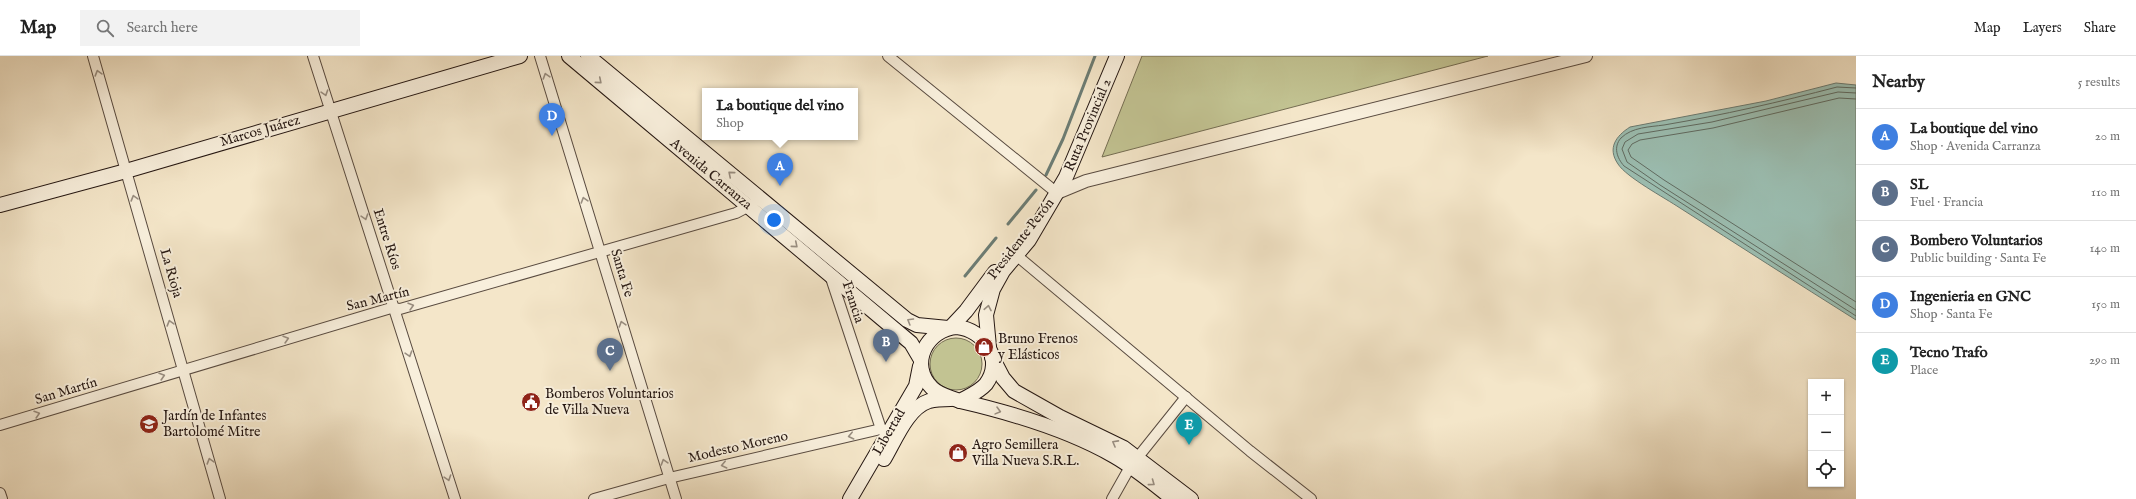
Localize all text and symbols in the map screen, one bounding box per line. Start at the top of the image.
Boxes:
search box [80,10,360,46]
text: Map [20,16,56,40]
icon: search [94,17,116,39]
text: Search here [126,18,198,37]
text: Map [1974,19,2001,37]
text: Layers [2023,19,2062,37]
text: Share [2084,19,2116,37]
one-way arrow [94,70,103,77]
one-way arrow [542,72,551,79]
text: Nearby [1872,72,1925,93]
text: 5 results [2078,74,2120,91]
street label: Ruta Provincial 2 [1060,75,1116,174]
one-way arrow [595,76,602,83]
popup [702,88,858,140]
one-way arrow [320,89,329,96]
text: La boutique del vino [716,96,844,115]
pin: D [539,103,565,136]
street label: Marcos Juárez [218,111,303,151]
text: Shop [716,115,744,132]
text: La boutique del vino [1910,119,2038,138]
text: A [1881,128,1889,145]
text: 20 m [2095,128,2120,145]
street label: Avenida Carranza [665,134,757,214]
text: Shop · Avenida Carranza [1910,138,2041,155]
pin: A [767,153,793,186]
one-way arrow [729,172,736,179]
text: SL [1910,175,1928,194]
text: B [1881,184,1889,201]
text: 110 m [2091,184,2120,201]
street label: Presidente Perón [984,194,1059,283]
text: Fuel · Francia [1910,194,1983,211]
one-way arrow [130,195,139,202]
one-way arrow [580,196,589,203]
street label: Entre Ríos [369,206,405,272]
your location [764,210,784,230]
one-way arrow [360,213,369,220]
text: Bombero Voluntarios [1910,231,2043,250]
text: C [1880,240,1890,257]
text: 140 m [2090,240,2120,257]
one-way arrow [791,241,798,248]
street label: La Rioja [155,246,187,301]
street label: Santa Fe [606,247,638,300]
text: Public building · Santa Fe [1910,250,2046,267]
street label: Francia [838,279,869,326]
street label: San Martín [345,282,412,315]
text: Ingenieria en GNC [1910,287,2031,306]
text: D [1880,296,1890,313]
text: 150 m [2091,296,2120,313]
one-way arrow [408,302,415,311]
one-way arrow [983,305,992,311]
text: Shop · Santa Fe [1910,306,1992,323]
one-way arrow [907,319,914,326]
one-way arrow [166,320,175,327]
one-way arrow [618,321,627,328]
pin: B [873,329,899,362]
place label: Bruno Frenos y Elásticos [997,330,1078,364]
one-way arrow [283,335,290,344]
shop icon: Bruno Frenos y Elásticos [973,336,995,358]
pin: C [597,338,623,371]
text: Tecno Trafo [1910,343,1988,362]
one-way arrow [404,350,413,357]
text: E [1880,352,1890,369]
text: 290 m [2089,352,2120,369]
text: Place [1910,362,1938,379]
one-way arrow [158,372,165,381]
street label: San Martín [33,373,100,409]
map controls [1808,379,1844,487]
button: + [1808,379,1844,415]
place label: Bomberos Voluntarios de Villa Nueva [545,385,674,419]
public building icon: Bomberos Voluntarios de Villa Nueva [520,391,542,413]
street label: Libertad [868,405,910,459]
one-way arrow [994,406,1001,414]
place label: Jardín de Infantes Bartolomé Mitre [161,407,266,441]
one-way arrow [34,410,41,419]
pin: E [1176,412,1202,445]
school or university icon: Jardín de Infantes Bartolomé Mitre [138,413,160,435]
button: − [1808,415,1844,451]
street label: Modesto Moreno [686,427,790,467]
one-way arrow [848,431,854,439]
place label: Agro Semillera Villa Nueva S.R.L. [971,436,1079,470]
one-way arrow [1111,441,1119,448]
shop icon: Agro Semillera Villa Nueva S.R.L. [947,442,969,464]
button: locate [1808,451,1844,487]
one-way arrow [206,458,215,465]
one-way arrow [660,459,669,466]
one-way arrow [721,460,727,468]
one-way arrow [443,474,452,481]
one-way arrow [1148,478,1155,485]

